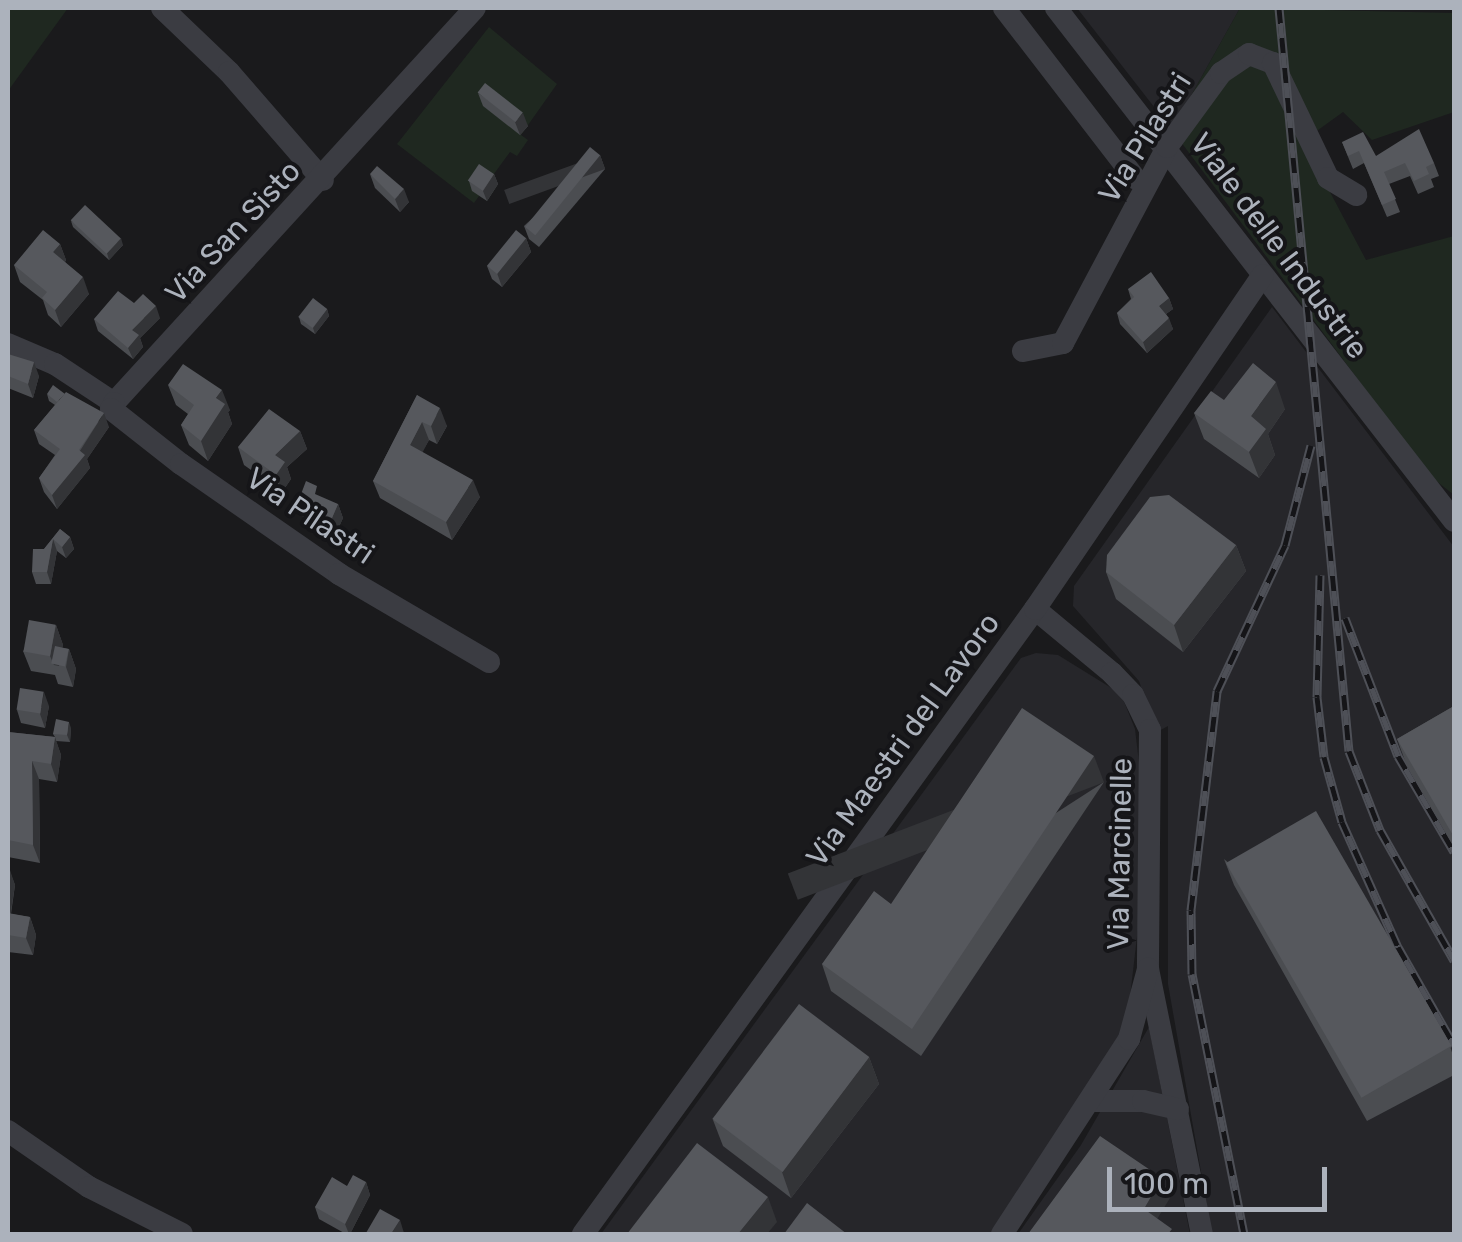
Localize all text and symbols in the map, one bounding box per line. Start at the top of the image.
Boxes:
street label: Via Pilastri [1091,66,1199,210]
street label: Viale delle Industrie [1182,126,1376,366]
street label: Via San Sisto [158,153,308,311]
street label: Via Pilastri [239,460,381,572]
street label: Via Maestri del Lavoro [799,606,1007,874]
street label: Via Marcinelle [1100,758,1140,950]
scale bar [1112,1147,1332,1209]
text: 100 m [1124,1166,1209,1202]

